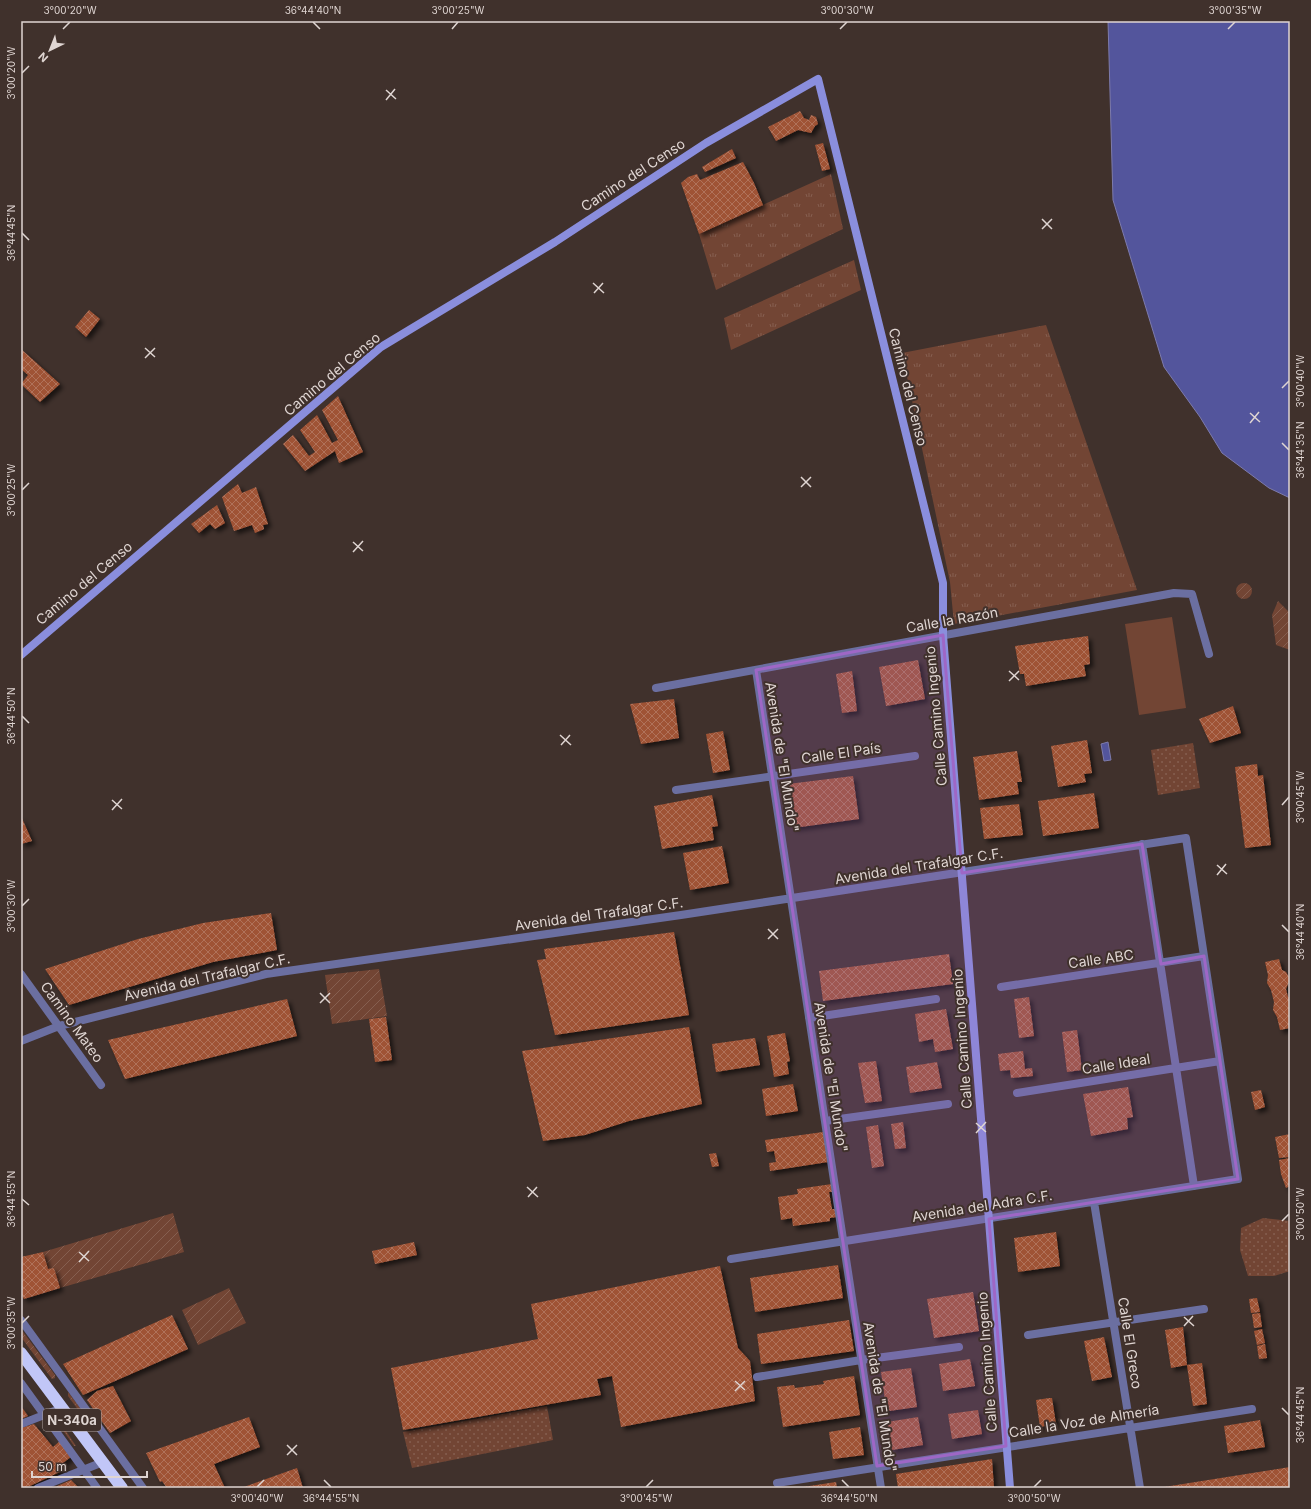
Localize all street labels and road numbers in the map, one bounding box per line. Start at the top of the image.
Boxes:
street label: Camino del Censo [577,135,688,215]
street label: Camino del Censo [886,326,931,448]
street label: Camino del Censo [280,328,383,419]
street label: Camino del Censo [32,537,135,628]
street label: Calle la Razón [905,603,999,636]
street label: Calle Camino Ingenio [921,645,950,787]
street label: Avenida de "El Mundo" [762,681,803,833]
street label: Calle El País [800,739,882,767]
street label: Avenida del Trafalgar C.F. [834,844,1004,887]
street label: Avenida del Trafalgar C.F. [514,893,684,934]
street label: Calle ABC [1067,945,1135,972]
street label: Avenida del Trafalgar C.F. [122,949,292,1004]
street label: Calle Camino Ingenio [948,969,975,1110]
street label: Camino Mateo [37,978,107,1065]
street label: Avenida de "El Mundo" [811,1001,852,1153]
street label: Calle Ideal [1081,1050,1151,1077]
street label: Avenida del Adra C.F. [910,1186,1053,1225]
street label: Calle Camino Ingenio [973,1292,1000,1433]
street label: Calle El Greco [1115,1296,1146,1390]
street label: Avenida de "El Mundo" [860,1321,901,1473]
street label: Calle la Voz de Almería [1008,1400,1160,1441]
road number: N-340a [43,1409,101,1431]

